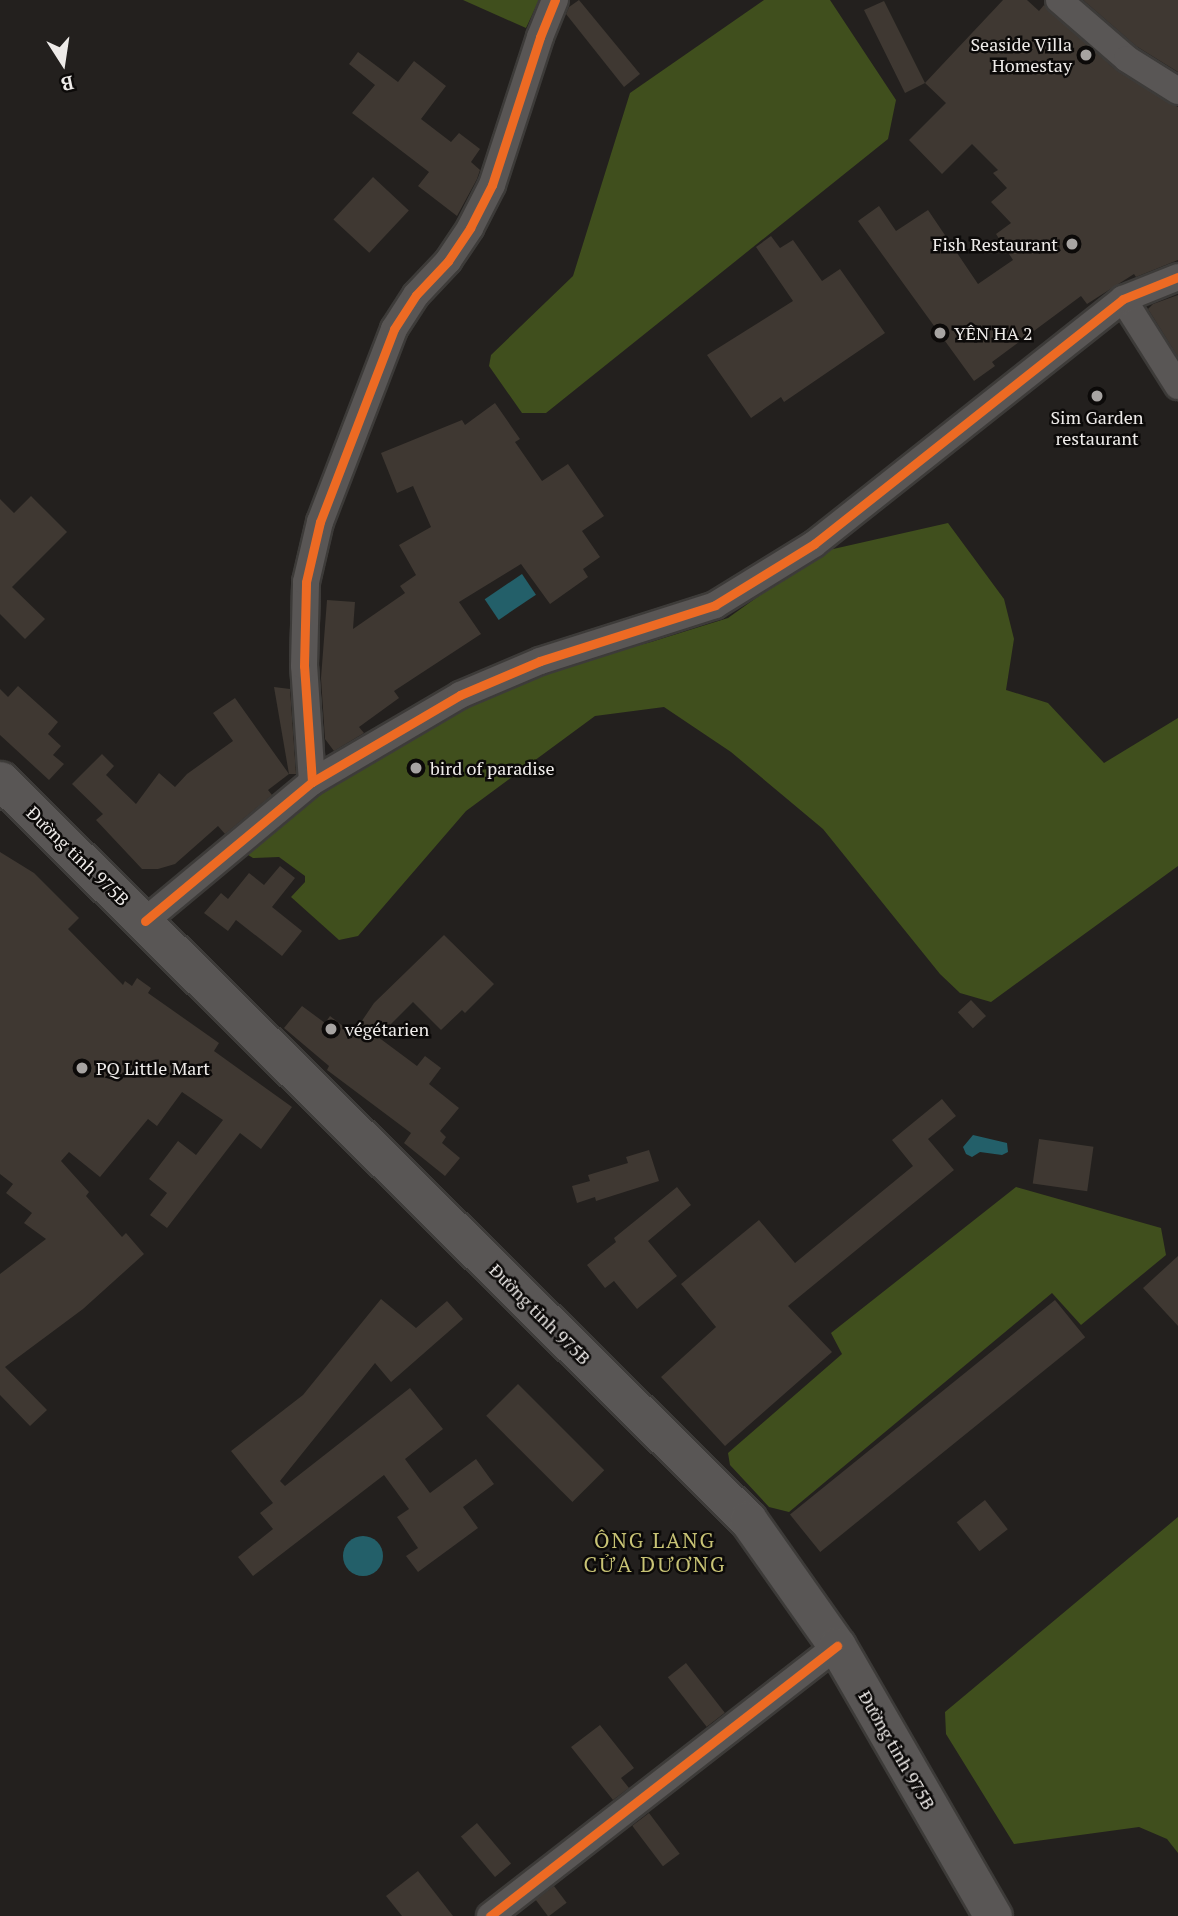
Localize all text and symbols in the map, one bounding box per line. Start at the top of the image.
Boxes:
north arrow [28,28,98,98]
place label: Seaside Villa Homestay [970,34,1072,76]
marker: Seaside Villa Homestay [1078,47,1094,63]
text: B [59,71,76,98]
place label: Fish Restaurant [933,233,1058,255]
marker: Fish Restaurant [1064,236,1080,252]
place label: YÊN HA 2 [954,322,1033,344]
marker: YÊN HA 2 [932,325,948,341]
marker: Sim Garden restaurant [1089,388,1105,404]
place label: Sim Garden restaurant [1050,407,1144,450]
place label: bird of paradise [430,757,555,779]
marker: bird of paradise [408,760,424,776]
street label: Đường tỉnh 975B [22,802,134,910]
place label: végétarien [345,1018,429,1040]
marker: végétarien [323,1021,339,1037]
place label: PQ Little Mart [96,1057,210,1079]
marker: PQ Little Mart [74,1060,90,1076]
street label: Đường tỉnh 975B [485,1259,595,1369]
district label: ÔNG LANG CỬA DƯƠNG [584,1527,726,1577]
street label: Đường tỉnh 975B [854,1687,940,1813]

